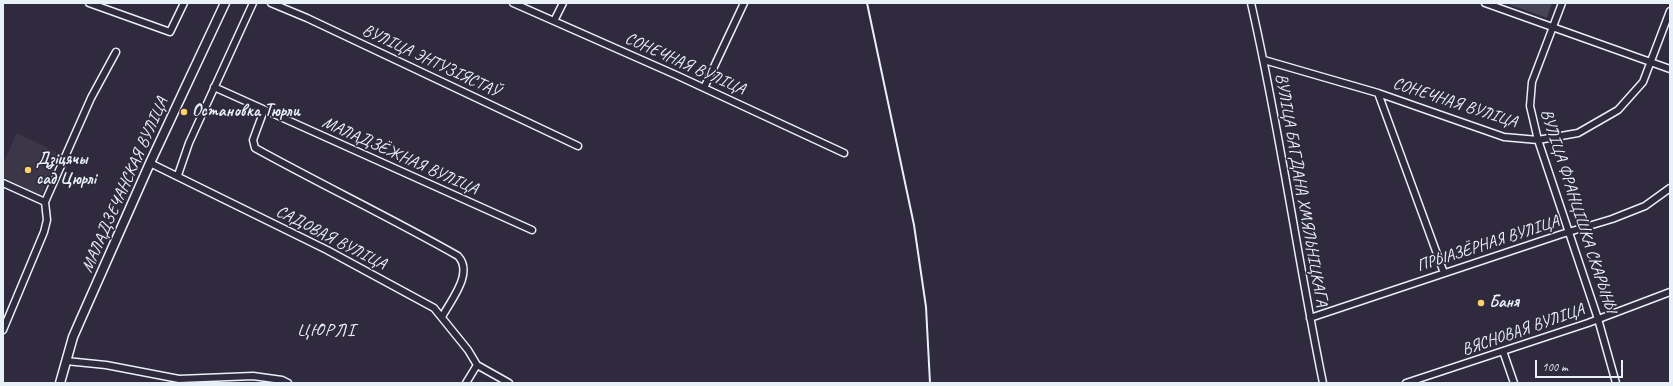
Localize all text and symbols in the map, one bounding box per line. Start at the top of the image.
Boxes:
street label: ВУЛІЦА ЭНТУЗІЯСТАЎ [359,20,503,102]
street label: СОНЕЧНАЯ ВУЛІЦА [622,28,748,100]
street label: ВУЛІЦА БАГДАНА ХМЯЛЬНІЦКАГА [1270,72,1332,308]
street label: СОНЕЧНАЯ ВУЛІЦА [1390,73,1520,133]
street label: МАЛАДЗЕЧАНСКАЯ ВУЛІЦА [77,95,173,275]
place label: Остановка Тюрли [192,102,300,122]
marker: Остановка Тюрли [179,107,189,117]
street label: ВУЛІЦА ФРАНЦІШКА СКАРЫНЫ [1535,107,1621,315]
street label: МАЛАДЗЁЖНАЯ ВУЛІЦА [319,112,481,200]
place label: Дзіцячы сад Цюрлі [36,150,96,190]
marker: Дзіцячы сад Цюрлі [23,165,33,175]
street label: САДОВАЯ ВУЛІЦА [272,201,390,275]
street label: ПРЫАЗЁРНАЯ ВУЛІЦА [1414,211,1562,277]
place label: Баня [1489,293,1519,313]
marker: Баня [1476,298,1486,308]
street label: ВЯСНОВАЯ ВУЛІЦА [1459,300,1587,360]
district label: ЦЮРЛІ [297,320,355,342]
scale bar [1537,352,1625,378]
text: 100 m [1542,359,1568,375]

